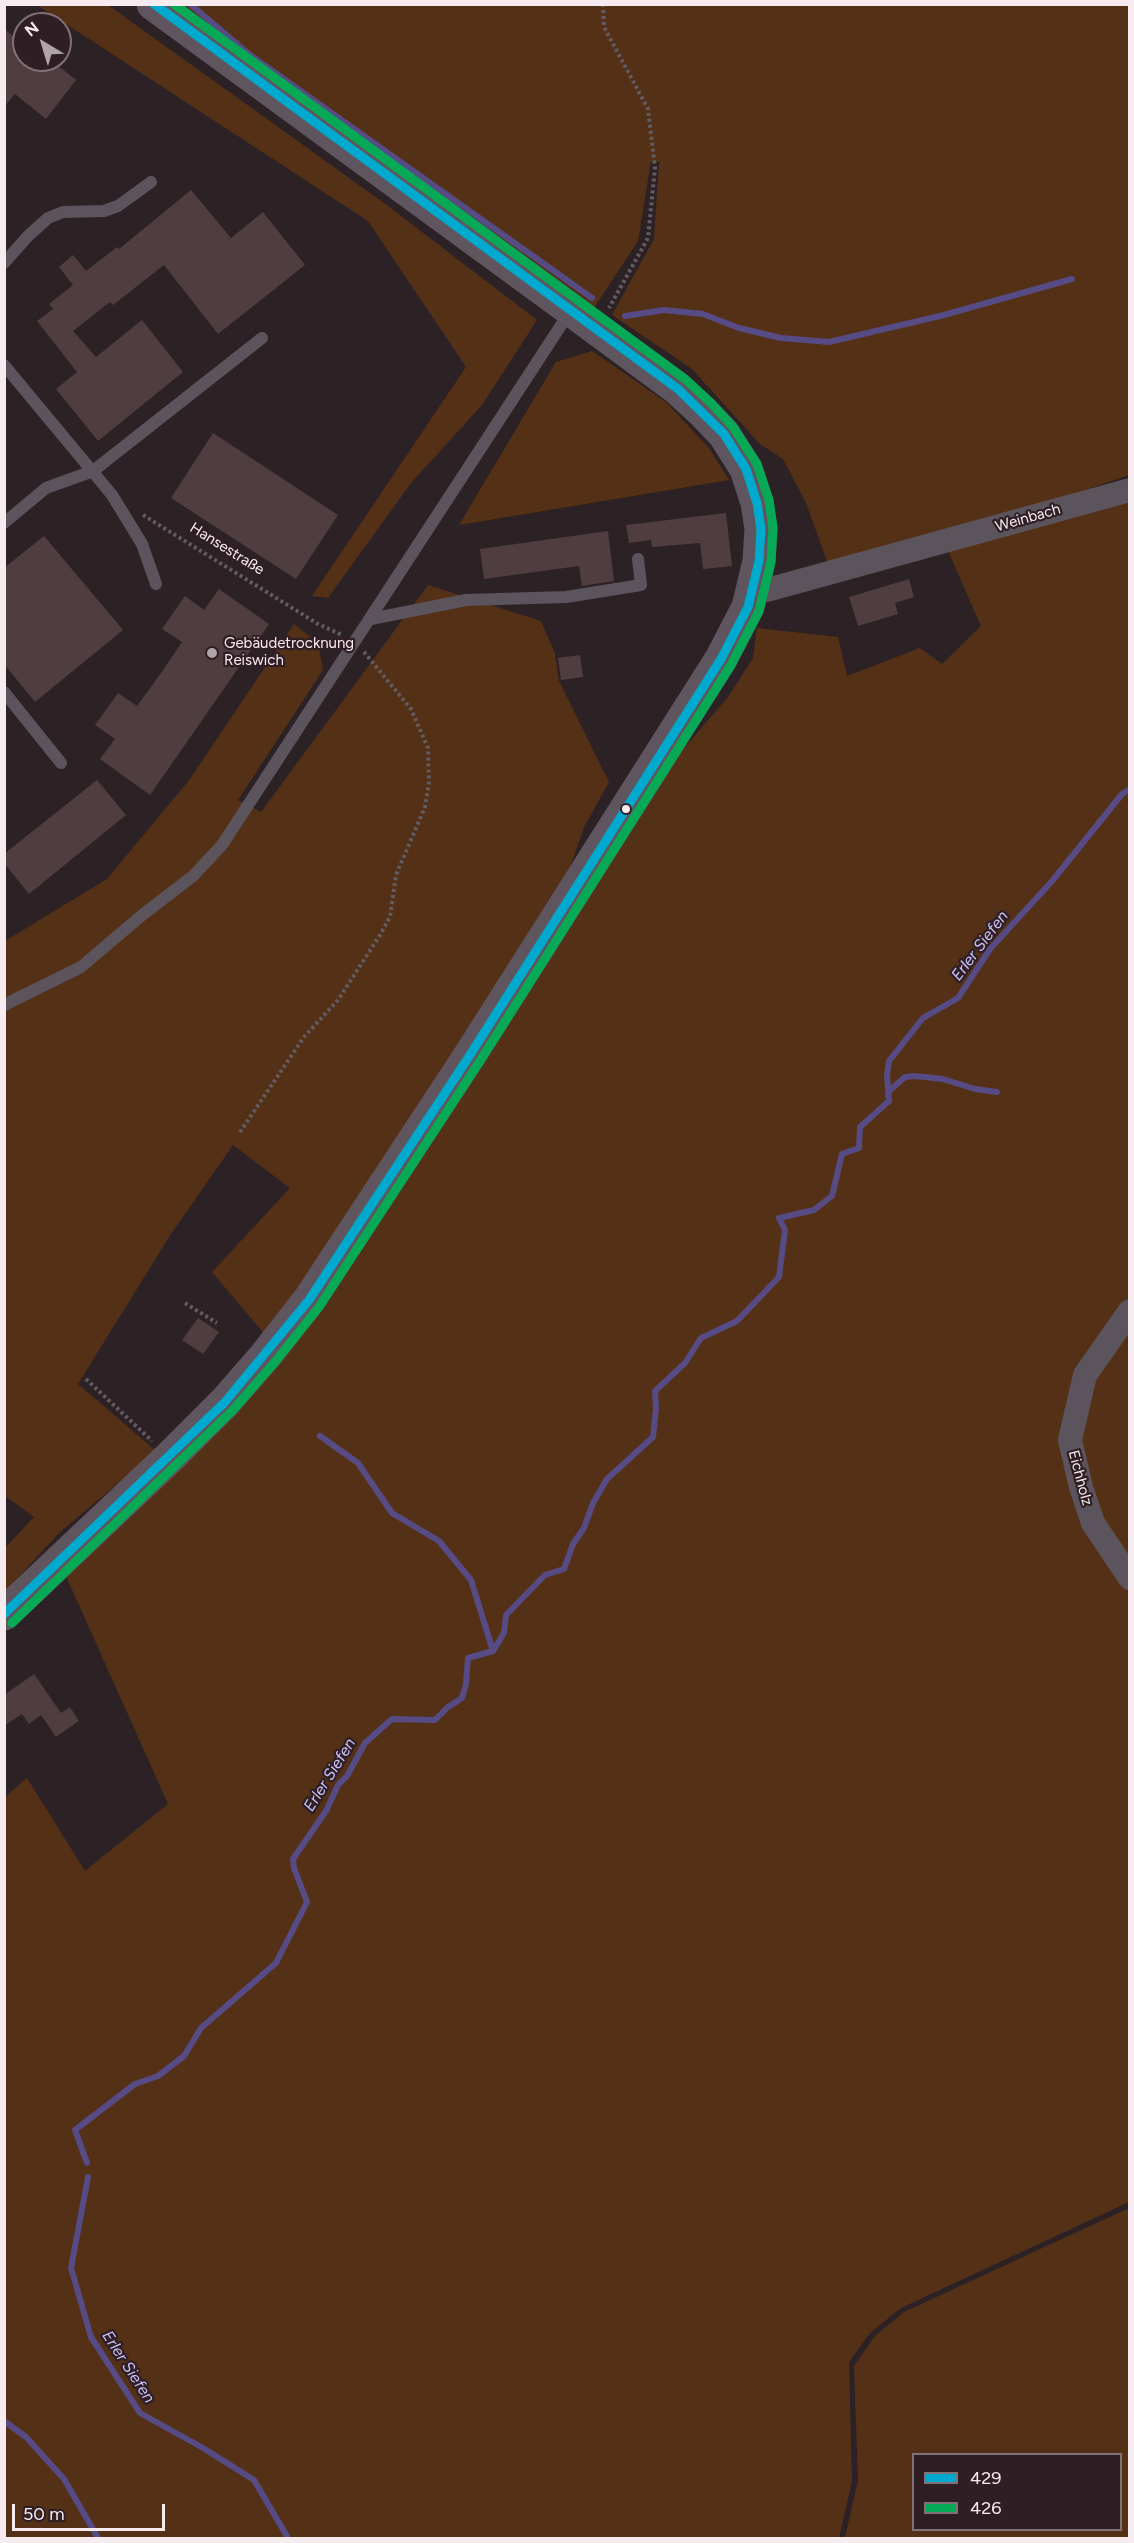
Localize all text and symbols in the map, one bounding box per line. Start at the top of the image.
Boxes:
north arrow [12,12,72,72]
text: N [21,18,43,40]
street label: Weinbach [993,500,1063,536]
street label: Hansestraße [186,519,268,579]
place label: Gebäudetrocknung Reiswich [224,635,354,670]
marker: Gebäudetrocknung Reiswich [205,646,219,660]
unlabelled marker [620,803,632,815]
water label: Erler Siefen [948,907,1012,985]
street label: Eichholz [1064,1448,1096,1508]
water label: Erler Siefen [300,1735,360,1815]
water label: Erler Siefen [98,2327,158,2407]
legend [912,2453,1122,2531]
text: 429 [970,2467,1001,2489]
scale bar [15,2492,168,2530]
text: 426 [970,2497,1001,2519]
text: 50 m [23,2503,65,2525]

